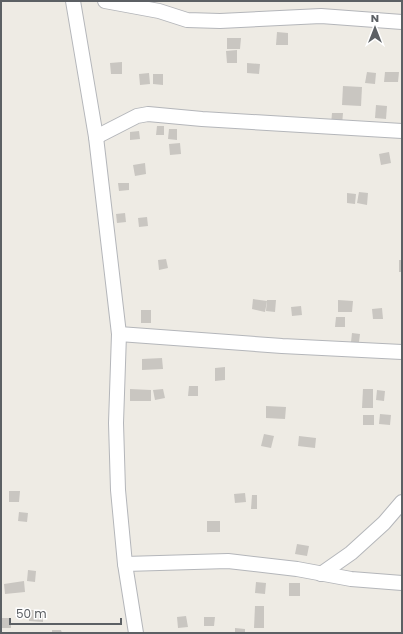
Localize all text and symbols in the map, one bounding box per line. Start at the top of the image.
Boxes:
north arrow [355,8,395,48]
text: N [371,10,379,26]
scale bar [10,600,121,626]
text: 50 m [16,605,47,622]

